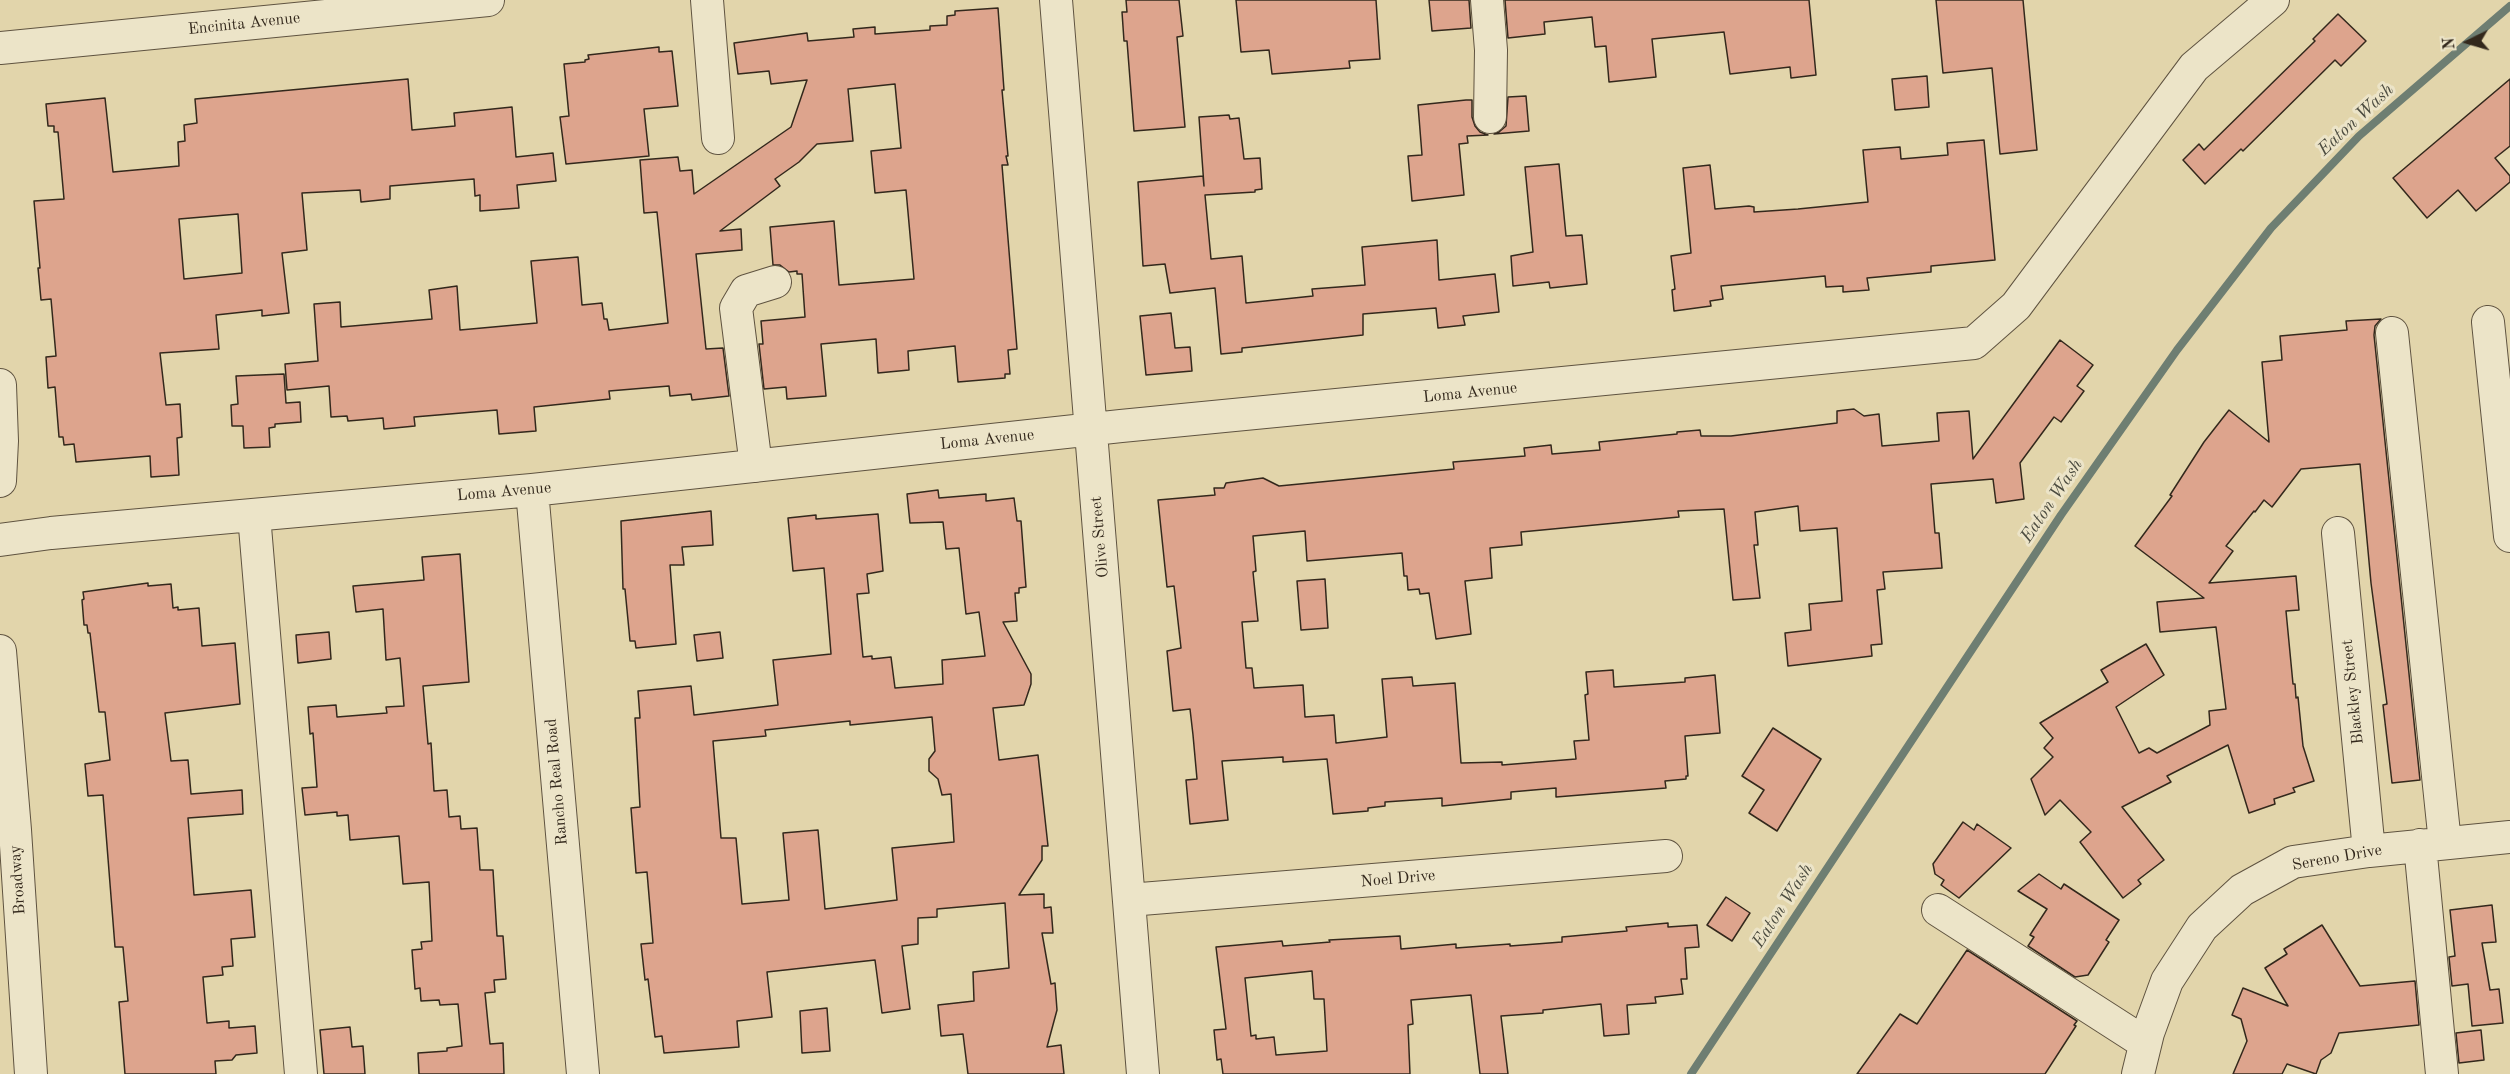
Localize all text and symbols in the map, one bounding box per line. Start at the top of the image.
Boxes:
street label: Encinita Avenue [187,9,301,39]
north arrow [2438,12,2498,72]
text: N [2442,37,2459,50]
water label: Eaton Wash [2314,79,2398,161]
street label: Loma Avenue [1422,379,1518,407]
street label: Loma Avenue [939,426,1035,454]
water label: Eaton Wash [2016,455,2088,547]
street label: Loma Avenue [456,478,552,506]
street label: Olive Street [1087,495,1113,579]
street label: Blackley Street [2338,638,2368,746]
street label: Rancho Real Road [542,718,572,846]
street label: Sereno Drive [2291,841,2383,875]
street label: Broadway [6,845,30,915]
water label: Eaton Wash [1748,860,1818,952]
street label: Noel Drive [1360,866,1436,892]

